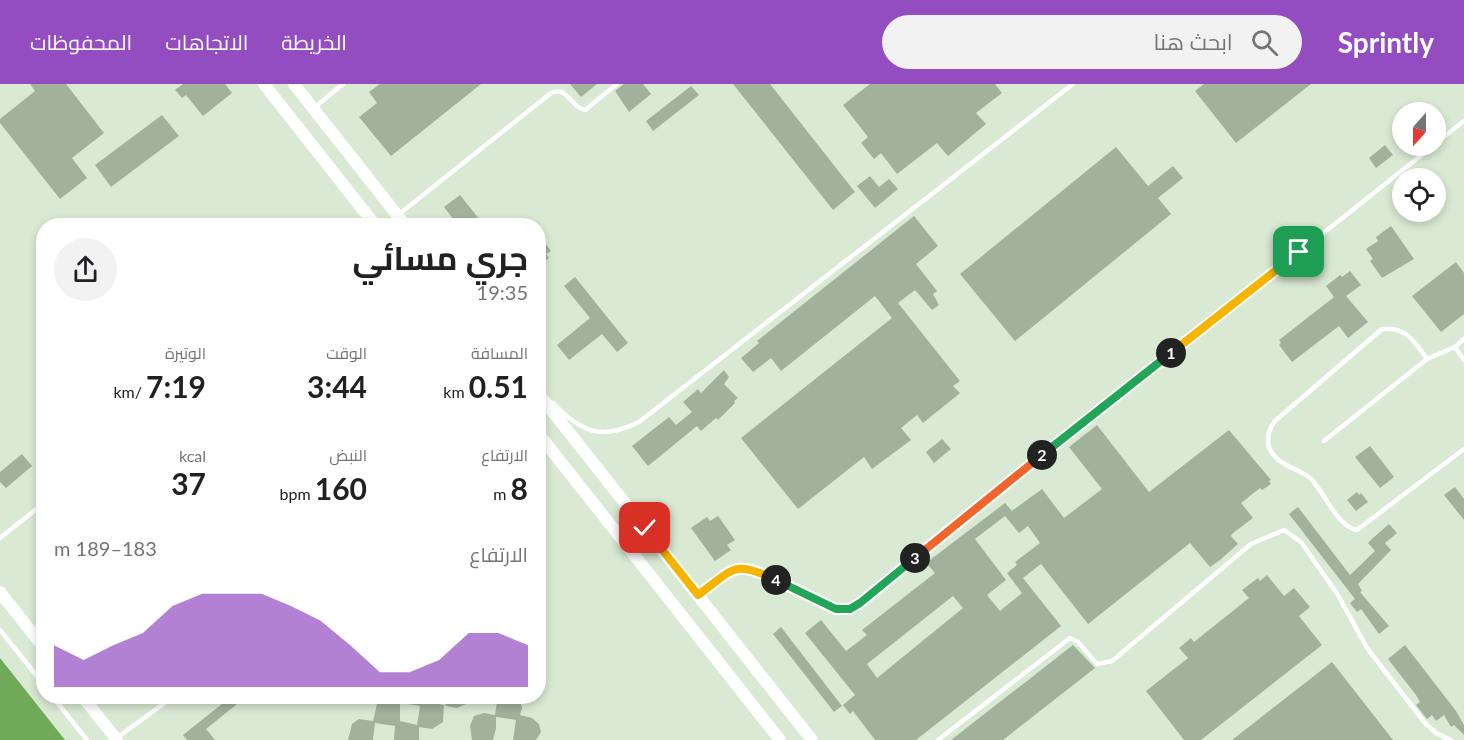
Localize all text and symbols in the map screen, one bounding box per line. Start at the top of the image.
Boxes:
search box [882,15,1302,69]
text: Sprintly [1338,25,1434,59]
icon: search [1248,26,1281,59]
text: ابحث هنا [1154,28,1233,55]
text: المحفوظات [30,29,132,54]
text: الاتجاهات [165,29,248,54]
text: الخريطة [281,29,347,54]
north arrow [1392,102,1446,156]
map controls [1392,102,1446,222]
button: locate [1392,168,1446,222]
pin [1273,226,1324,277]
icon: arrive [1282,235,1315,268]
text: جري مسائي [352,237,528,277]
button: share [54,238,117,301]
text: 19:35 [477,280,528,304]
pin: 1 [1156,338,1186,368]
text: الوتيرة [165,343,206,362]
text: الوقت [326,343,367,362]
text: المسافة [471,343,528,362]
text: 1 [1166,343,1176,362]
text: 7:19 [146,368,206,404]
text: 3:44 [307,368,367,404]
text: 0.51 [469,368,528,404]
text: /km [113,382,146,401]
text: km [443,382,469,401]
pin: 2 [1027,440,1057,470]
text: النبض [329,445,367,464]
text: الارتفاع [481,445,528,464]
text: 2 [1037,445,1047,464]
text: kcal [179,446,206,465]
text: 37 [171,465,206,501]
text: 160 [315,470,367,506]
text: 8 [511,470,528,506]
text: bpm [280,484,315,503]
text: m [493,484,511,503]
pin [619,502,670,553]
icon: check [628,511,661,544]
text: 183–189 m [54,536,157,560]
text: الارتفاع [469,542,528,566]
pin: 3 [900,543,930,573]
text: 3 [910,548,920,567]
pin: 4 [761,565,791,595]
text: 4 [771,570,781,589]

